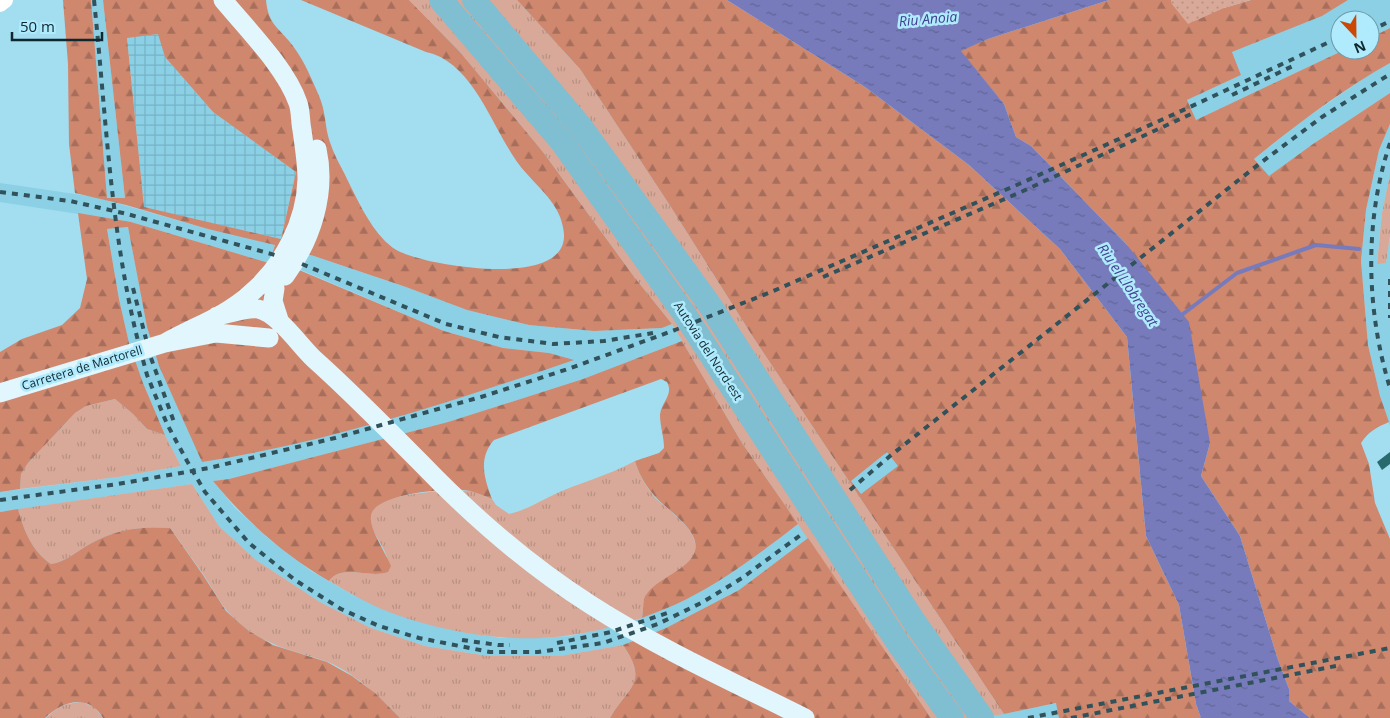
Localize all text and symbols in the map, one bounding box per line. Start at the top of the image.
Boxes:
water label: Riu Anoia [898,6,958,31]
scale bar [12,10,102,42]
north arrow [1330,10,1380,60]
text: 50 m [20,16,55,36]
text: N [1351,37,1369,58]
water label: Riu el Llobregat [1094,240,1164,331]
street label: Autovia del Nord-est [670,298,747,403]
street label: Carretera de Martorell [19,341,144,394]

